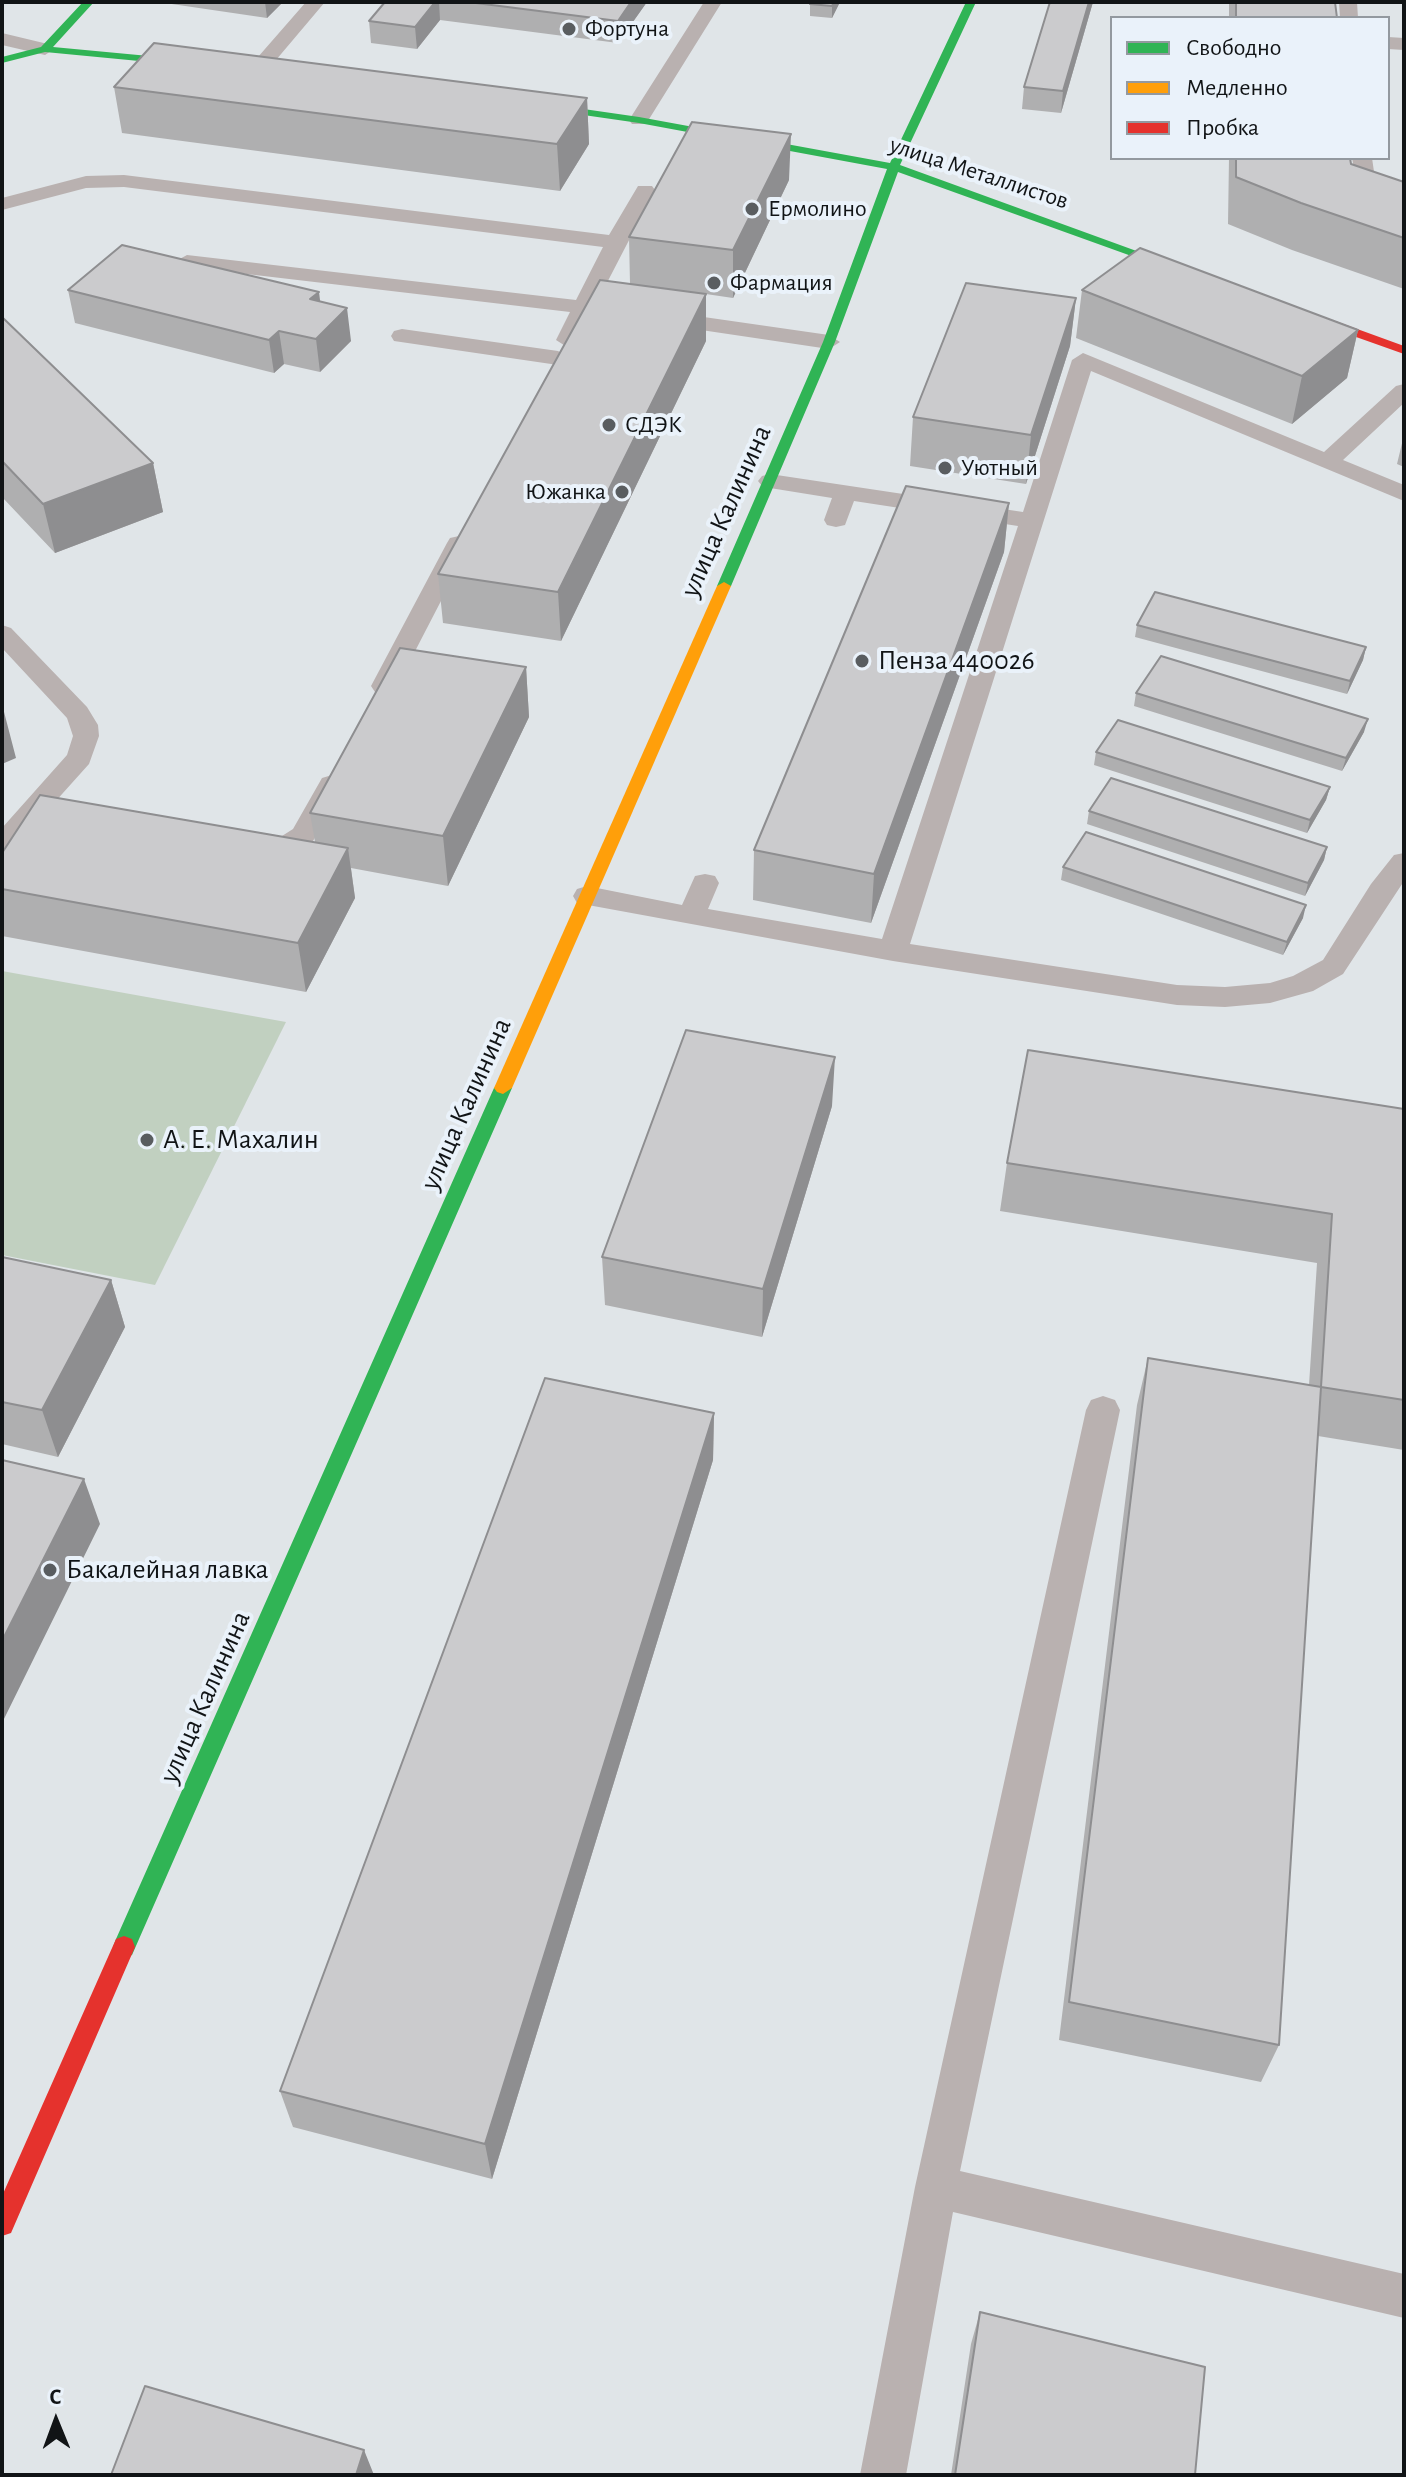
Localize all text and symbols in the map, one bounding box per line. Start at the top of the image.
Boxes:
place label: Фортуна [585,15,669,43]
legend [1110,16,1390,160]
marker: Фортуна [560,20,578,38]
text: Свободно [1186,36,1281,60]
text: Медленно [1186,76,1288,100]
text: Пробка [1186,116,1259,140]
street label: улица Металлистов [886,131,1072,215]
place label: Ермолино [768,195,867,223]
marker: Ермолино [743,200,761,218]
place label: Фармация [730,269,833,297]
marker: Фармация [705,274,723,292]
place label: СДЭК [625,411,682,439]
marker: СДЭК [600,416,618,434]
street label: улица Калинина [673,420,779,602]
place label: Уютный [961,454,1038,482]
marker: Уютный [936,459,954,477]
place label: Южанка [525,478,606,506]
marker: Южанка [613,483,631,501]
place label: Пенза 440026 [878,644,1035,678]
marker: Пенза 440026 [853,652,871,670]
street label: улица Калинина [413,1013,519,1195]
place label: А. Е. Махалин [163,1123,319,1157]
marker: А. Е. Махалин [138,1131,156,1149]
place label: Бакалейная лавка [66,1553,269,1587]
marker: Бакалейная лавка [41,1561,59,1579]
street label: улица Калинина [152,1606,258,1788]
north arrow [16,2381,96,2461]
text: С [49,2386,62,2408]

